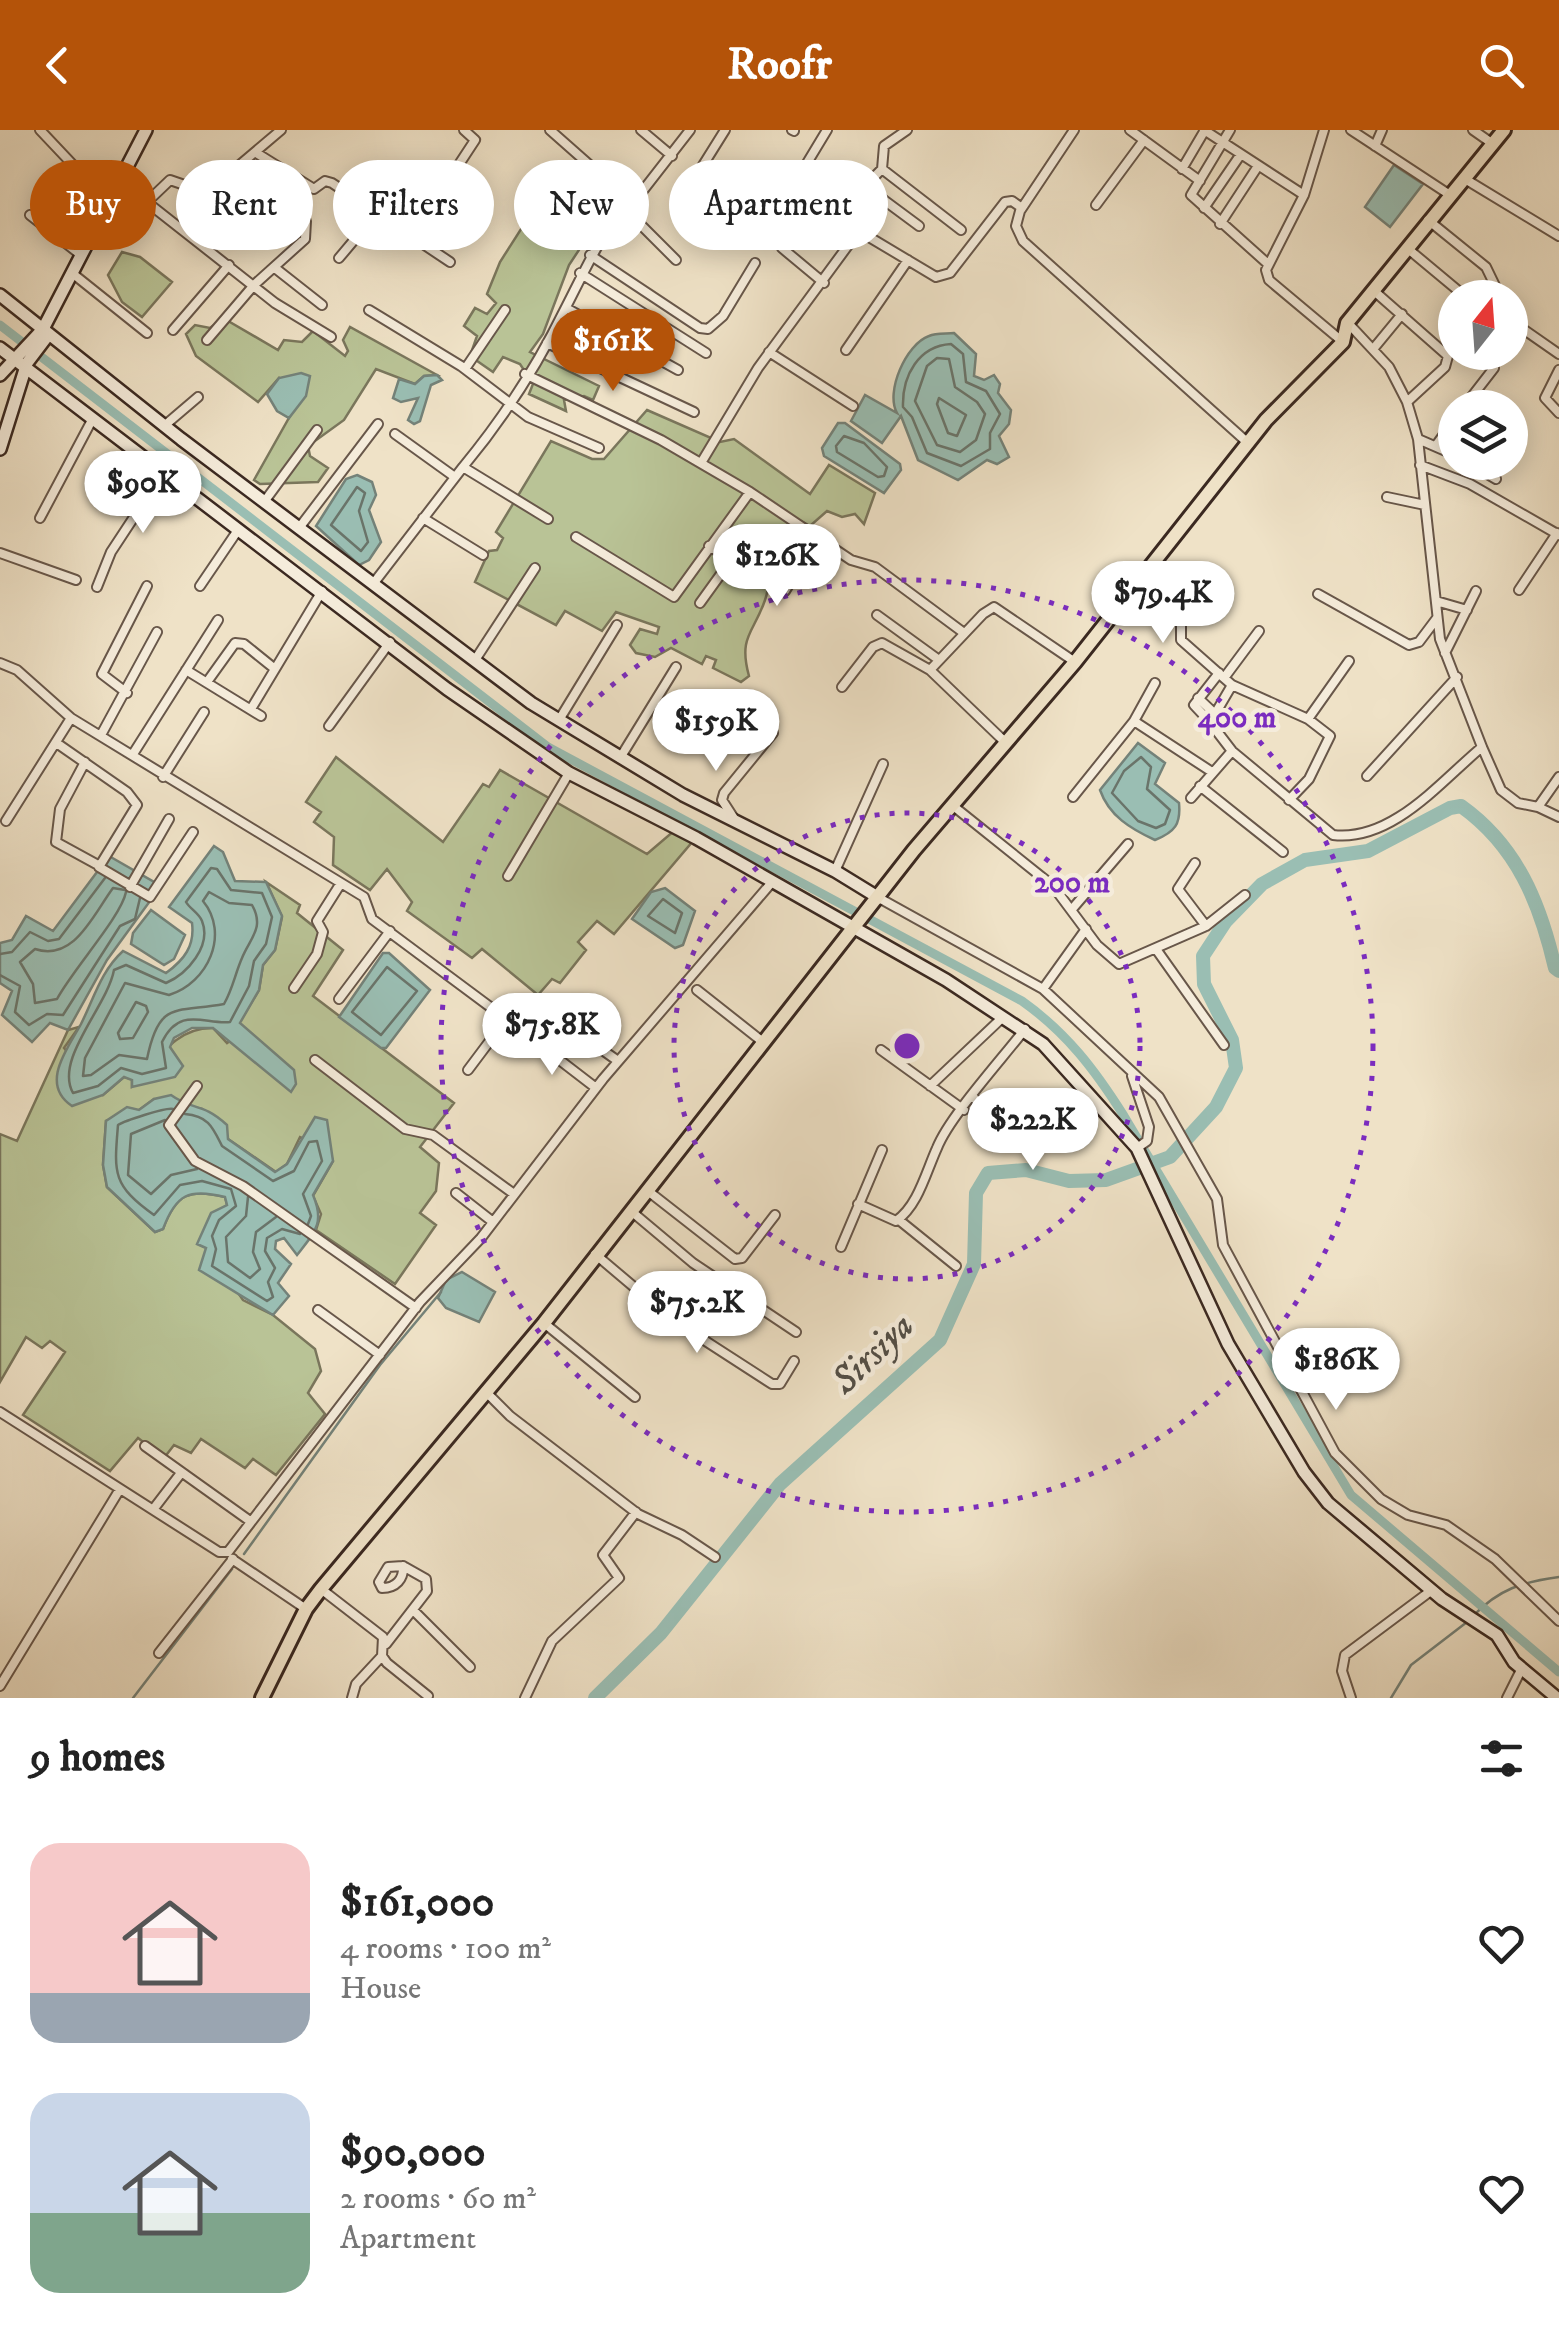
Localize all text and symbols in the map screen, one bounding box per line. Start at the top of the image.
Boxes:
text: Roofr [727,37,832,93]
icon: back [30,38,85,93]
icon: search [1474,38,1529,93]
chip: Buy [30,160,156,250]
chip: Rent [176,160,313,250]
chip: Filters [333,160,494,250]
chip: New [514,160,649,250]
chip: Apartment [669,160,888,250]
north arrow [1438,280,1528,370]
map controls [1438,280,1528,480]
pin: $161K [543,309,683,394]
text: $161K [573,321,653,361]
button: layers [1438,390,1528,480]
pin: $90K [84,451,202,536]
text: $90K [106,463,180,503]
pin: $126K [707,524,847,609]
text: $126K [735,536,819,576]
pin: $79.4K [1082,561,1244,646]
text: $79.4K [1113,573,1213,613]
pin: $159K [646,689,786,774]
text: 400 m [1198,700,1277,737]
text: $159K [674,701,758,741]
text: 200 m [1034,865,1110,902]
pin: $75.8K [471,993,633,1078]
text: $75.8K [504,1005,600,1045]
centre of rings [889,1028,925,1064]
pin: $222K [963,1088,1103,1173]
text: $222K [989,1100,1077,1140]
pin: $75.2K [616,1271,778,1356]
text: $75.2K [650,1283,744,1323]
water label: Sirsiya [821,1303,925,1406]
pin: $186K [1266,1328,1406,1413]
text: $186K [1294,1340,1378,1380]
icon: filters [1474,1731,1529,1786]
text: 9 homes [30,1732,165,1784]
text: $161,000 [340,1877,494,1929]
icon: home [110,1883,230,2003]
icon: heart [1474,1916,1529,1971]
text: 4 rooms · 100 m² [340,1929,551,1969]
text: House [340,1969,421,2009]
text: $90,000 [340,2127,486,2179]
icon: home [110,2133,230,2253]
icon: heart [1474,2166,1529,2221]
text: 2 rooms · 60 m² [340,2179,536,2219]
text: Apartment [340,2219,476,2259]

